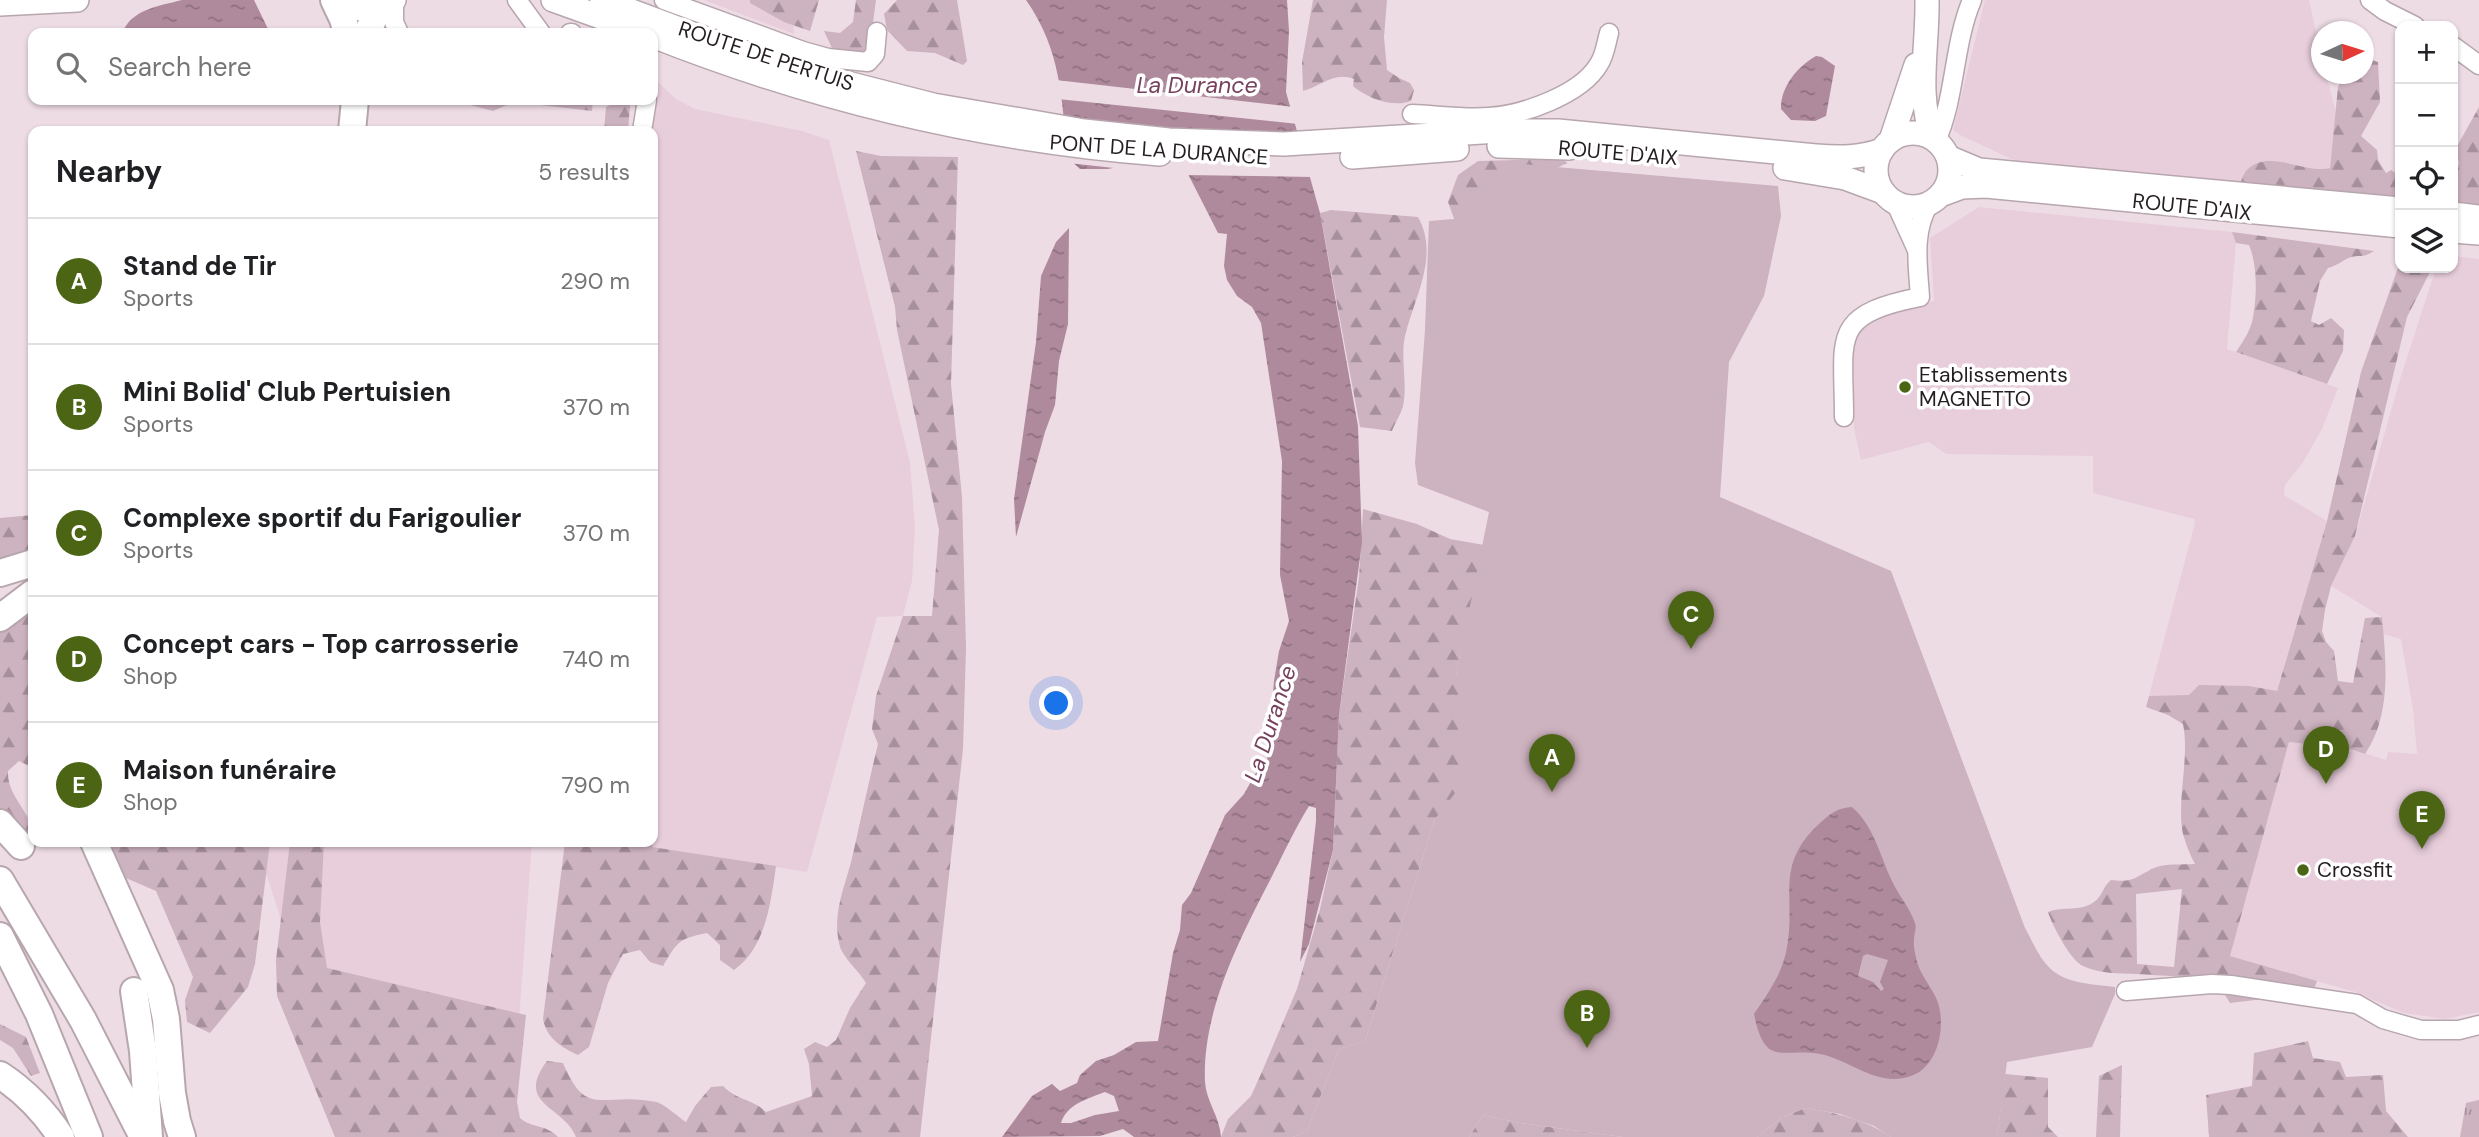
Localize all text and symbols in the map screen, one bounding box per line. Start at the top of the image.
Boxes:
street label: ROUTE DE PERTUIS [675,14,857,98]
north arrow [2311,21,2374,84]
map controls [2395,21,2458,273]
button: + [2395,21,2458,84]
search box [28,28,658,105]
icon: search [52,48,90,86]
text: Search here [108,50,251,84]
water label: La Durance [1136,70,1258,100]
button: − [2395,84,2458,147]
street label: PONT DE LA DURANCE [1049,128,1269,172]
street label: ROUTE D'AIX [1557,134,1679,172]
button: locate [2395,147,2458,210]
text: Nearby [56,152,162,191]
text: 5 results [538,157,630,187]
street label: ROUTE D'AIX [2131,187,2253,227]
button: layers [2395,210,2458,273]
text: Stand de Tir [123,249,276,283]
text: A [71,266,87,296]
text: 290 m [560,266,630,296]
text: Sports [123,283,193,313]
place label: Etablissements MAGNETTO [1919,361,2068,413]
text: Mini Bolid' Club Pertuisien [123,375,451,409]
marker: Etablissements MAGNETTO [1897,379,1913,395]
text: B [72,392,86,422]
text: 370 m [562,392,630,422]
text: Sports [123,409,193,439]
text: Complexe sportif du Farigoulier [123,501,521,535]
text: C [71,518,87,548]
text: 370 m [562,518,630,548]
text: Sports [123,535,193,565]
pin: C [1668,591,1714,649]
text: Concept cars - Top carrosserie [123,627,519,661]
text: D [71,644,87,674]
text: 740 m [563,644,630,674]
text: Shop [123,661,178,691]
water label: La Durance [1237,662,1303,786]
your location [1039,686,1073,720]
pin: D [2303,726,2349,784]
pin: A [1529,734,1575,792]
text: Maison funéraire [123,753,337,787]
text: E [72,770,86,800]
text: 790 m [562,770,630,800]
text: Shop [123,787,178,817]
pin: E [2399,791,2445,849]
place label: Crossfit [2317,856,2393,884]
marker: Crossfit [2295,862,2311,878]
pin: B [1564,990,1610,1048]

